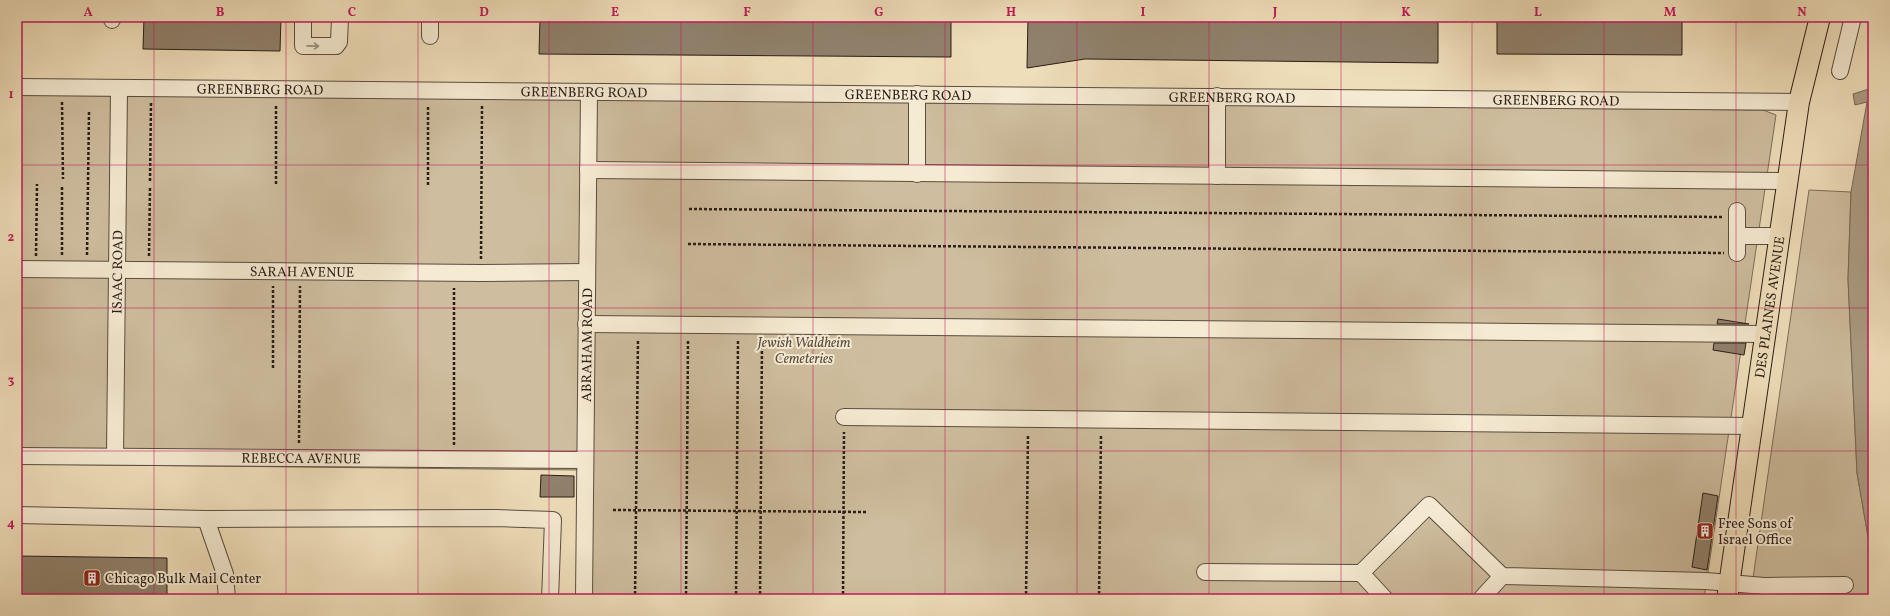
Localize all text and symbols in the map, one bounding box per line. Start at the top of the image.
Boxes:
text: A [83,4,93,22]
text: B [216,4,225,22]
text: C [348,4,356,22]
text: D [479,4,489,22]
text: E [611,4,619,22]
text: F [743,4,751,22]
text: G [874,4,884,22]
text: H [1006,4,1016,22]
text: I [1141,4,1146,22]
text: J [1272,4,1278,22]
text: K [1401,4,1411,22]
text: L [1534,4,1542,22]
text: M [1664,4,1677,22]
text: N [1797,4,1807,22]
one-way arrow [306,42,319,50]
street label: GREENBERG ROAD [197,81,323,101]
street label: GREENBERG ROAD [521,83,647,103]
text: 1 [8,86,14,104]
street label: GREENBERG ROAD [845,86,971,106]
street label: GREENBERG ROAD [1169,89,1295,109]
street label: GREENBERG ROAD [1493,91,1619,111]
text: 2 [8,229,15,247]
street label: ISAAC ROAD [109,230,128,314]
street label: DES PLAINES AVENUE [1751,235,1790,380]
street label: SARAH AVENUE [250,263,354,283]
street label: ABRAHAM ROAD [578,288,598,402]
park label: Jewish Waldheim Cemeteries [756,334,851,369]
text: 3 [8,372,15,390]
street label: REBECCA AVENUE [241,450,361,469]
text: 4 [7,515,15,533]
place label: Free Sons of Israel Office [1718,515,1793,550]
building icon: Free Sons of Israel Office [1695,521,1715,541]
building icon: Chicago Bulk Mail Center [82,568,102,588]
place label: Chicago Bulk Mail Center [105,570,261,589]

